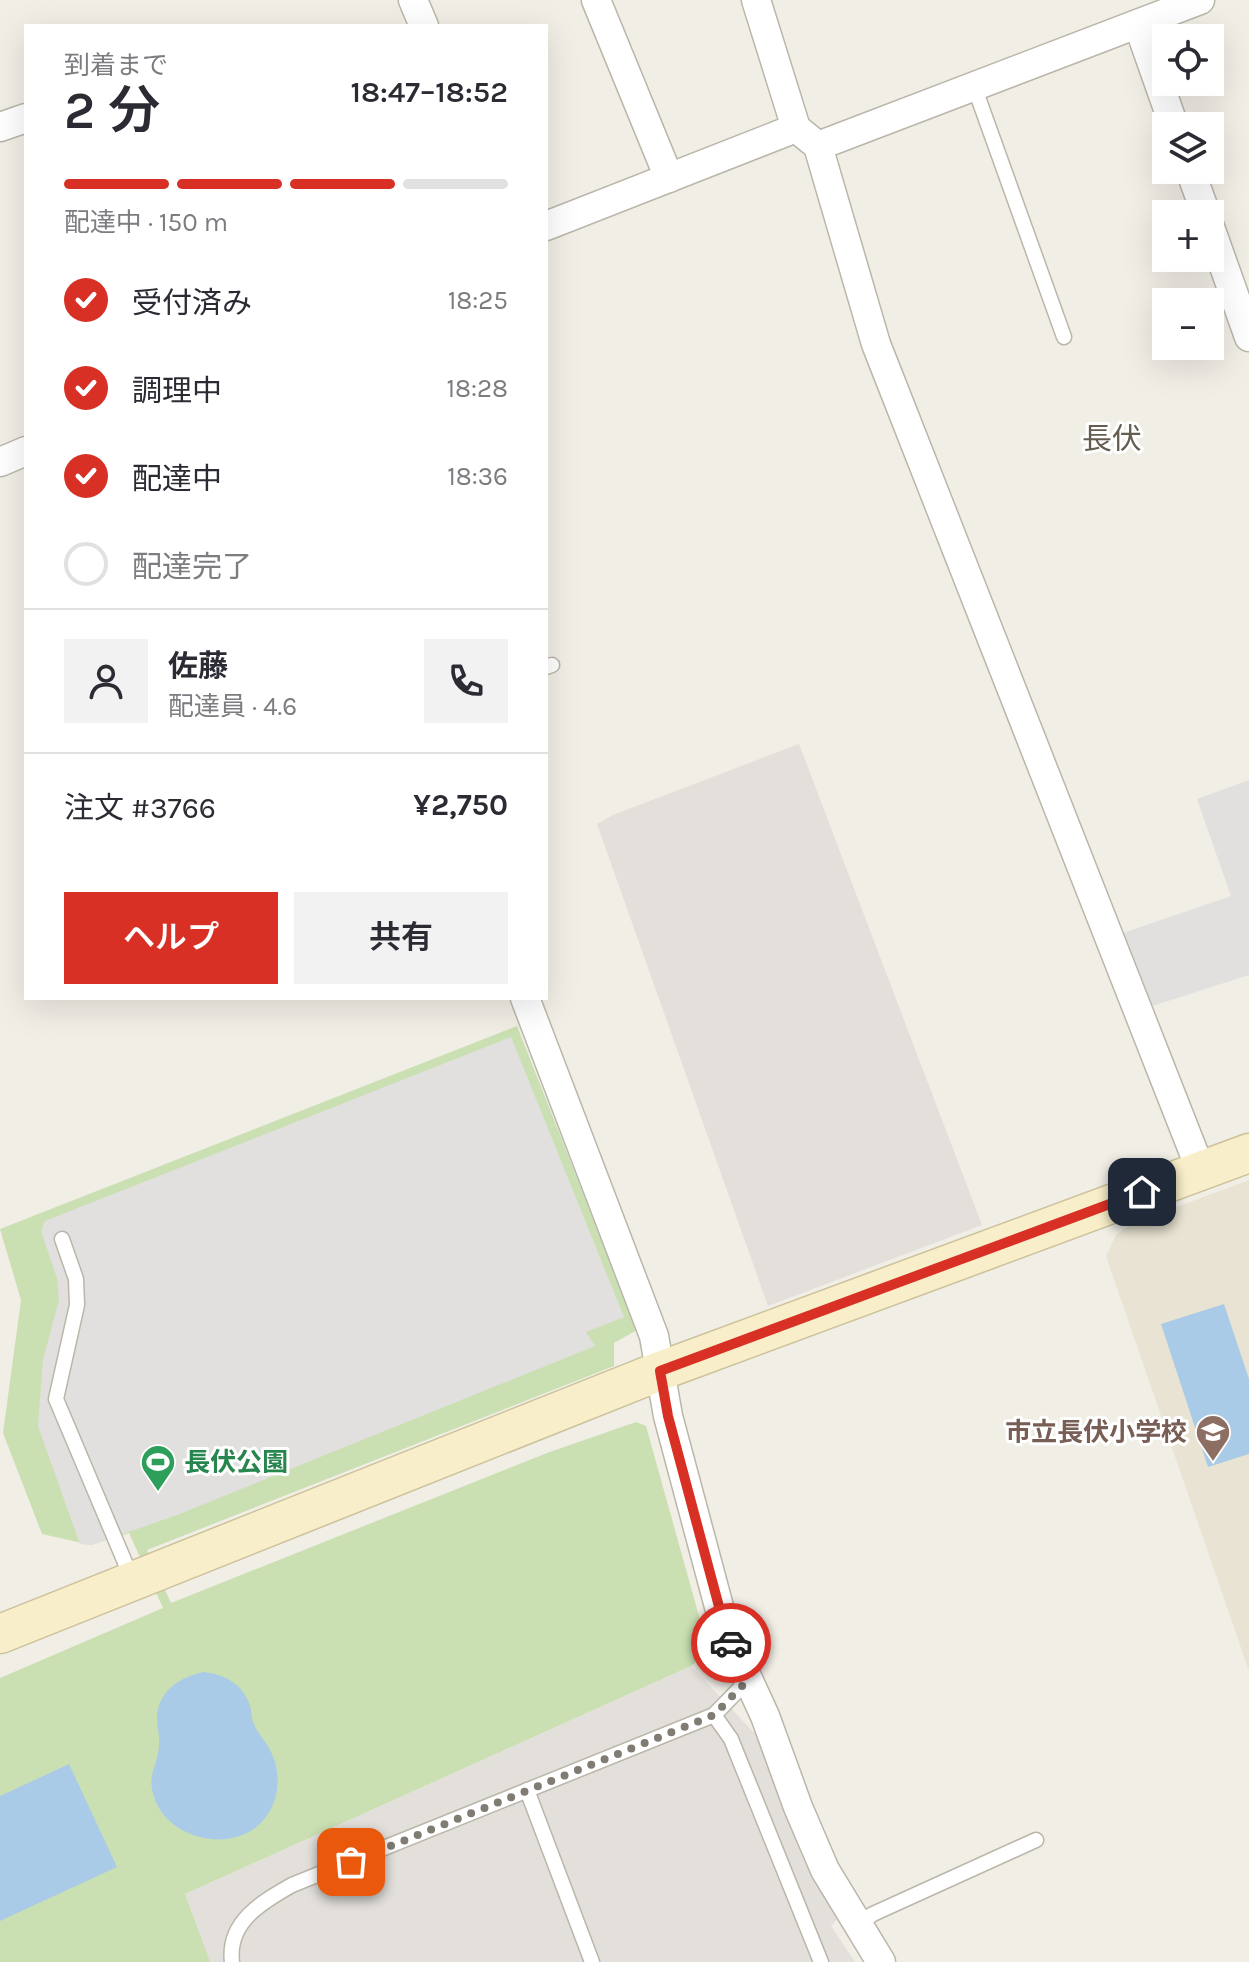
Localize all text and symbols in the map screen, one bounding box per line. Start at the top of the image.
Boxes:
map controls [1152,24,1224,360]
button: locate [1152,24,1224,96]
text: 到着まで [64,50,168,81]
text: 18:47–18:52 [350,74,508,110]
text: 2 分 [64,80,160,141]
button: layers [1152,112,1224,184]
button: + [1152,200,1224,272]
text: 配達中 · 150 m [64,207,228,238]
icon: check [64,278,108,322]
text: 受付済み [132,285,252,321]
text: 18:25 [448,285,508,316]
button: − [1152,288,1224,360]
icon: check [64,366,108,410]
text: 調理中 [132,373,222,409]
text: 18:28 [446,373,508,404]
district label: 長伏 [1082,421,1142,457]
icon: check [64,454,108,498]
text: 配達中 [132,461,222,497]
text: 18:36 [447,461,508,492]
text: 配達完了 [132,549,252,585]
button: person [64,639,148,723]
button: phone [424,639,508,723]
text: 佐藤 [168,648,228,684]
text: 配達員 · 4.6 [168,691,297,722]
text: ¥2,750 [413,787,508,823]
text: 注文 #3766 [64,790,216,826]
button: ヘルプ [64,892,278,984]
button: 共有 [294,892,508,984]
pin [1108,1158,1176,1226]
icon: home [1120,1170,1164,1214]
school or university icon: 市立長伏小学校 [1194,1413,1232,1463]
place label: 市立長伏小学校 [1005,1417,1187,1448]
sports icon: 長伏公園 [139,1443,177,1493]
place label: 長伏公園 [184,1447,288,1478]
courier [691,1603,771,1683]
icon: car [709,1621,753,1665]
pin [317,1828,385,1896]
icon: bag [329,1840,373,1884]

